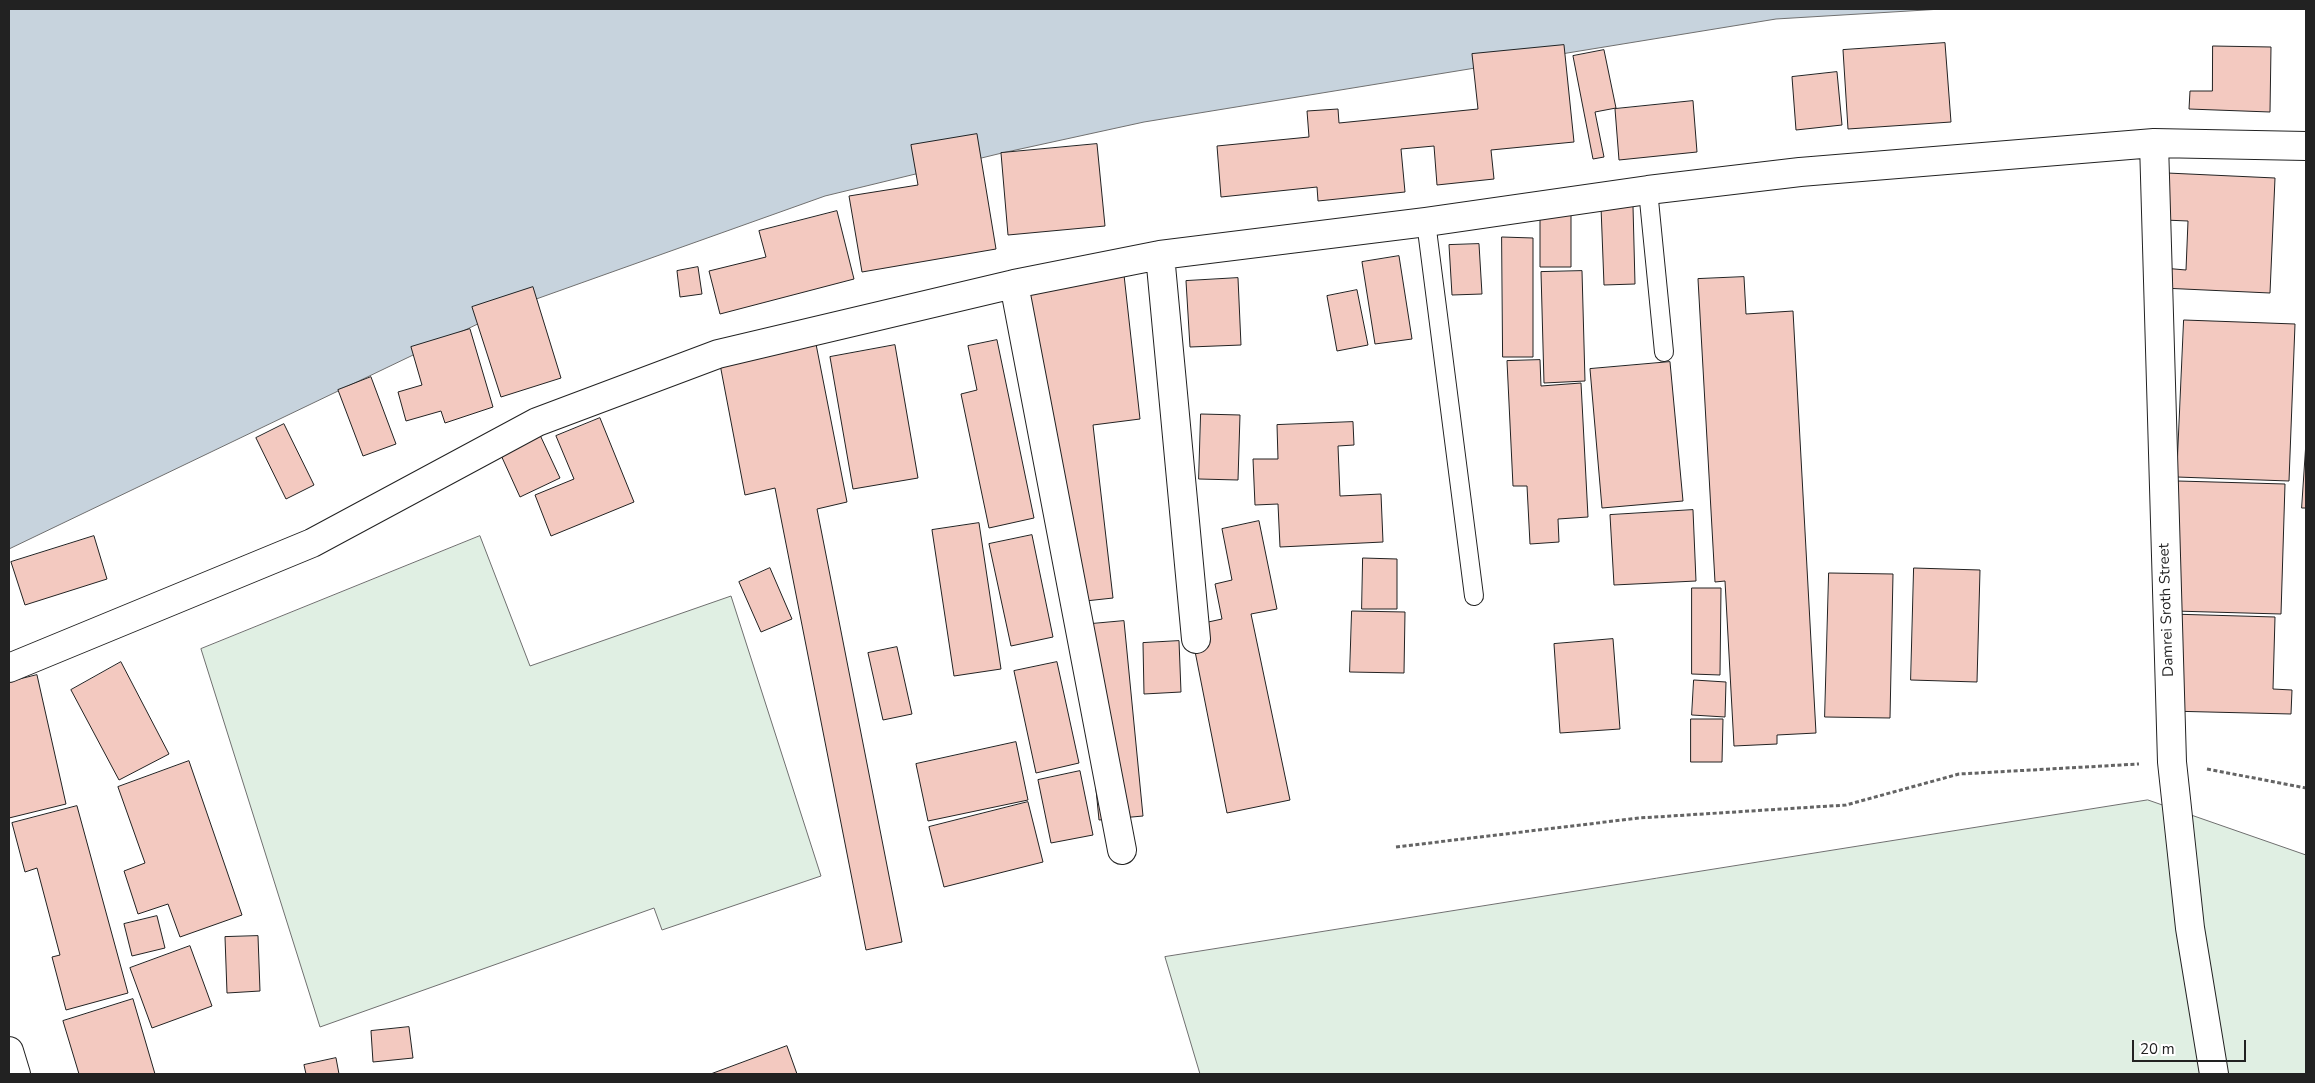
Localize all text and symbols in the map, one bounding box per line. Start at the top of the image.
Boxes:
street label: Damrei Sroth Street [2156,543,2178,677]
scale bar [2135,1030,2249,1062]
text: 20 m [2140,1039,2175,1059]

